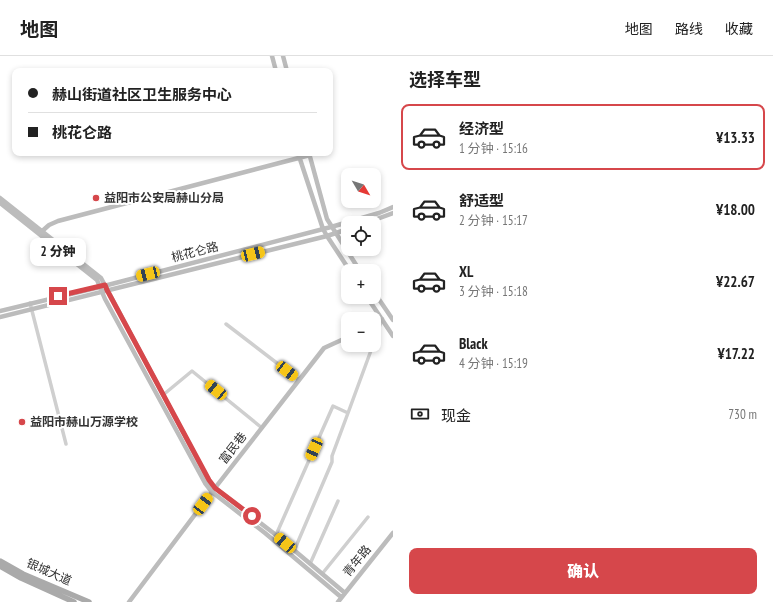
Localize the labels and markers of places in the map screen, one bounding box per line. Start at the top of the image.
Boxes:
place label: 益阳市公安局赫山分局 [104,190,224,205]
marker: 益阳市公安局赫山分局 [91,193,101,203]
place label: 益阳市赫山万源学校 [30,414,138,429]
marker: 益阳市赫山万源学校 [17,417,27,427]

